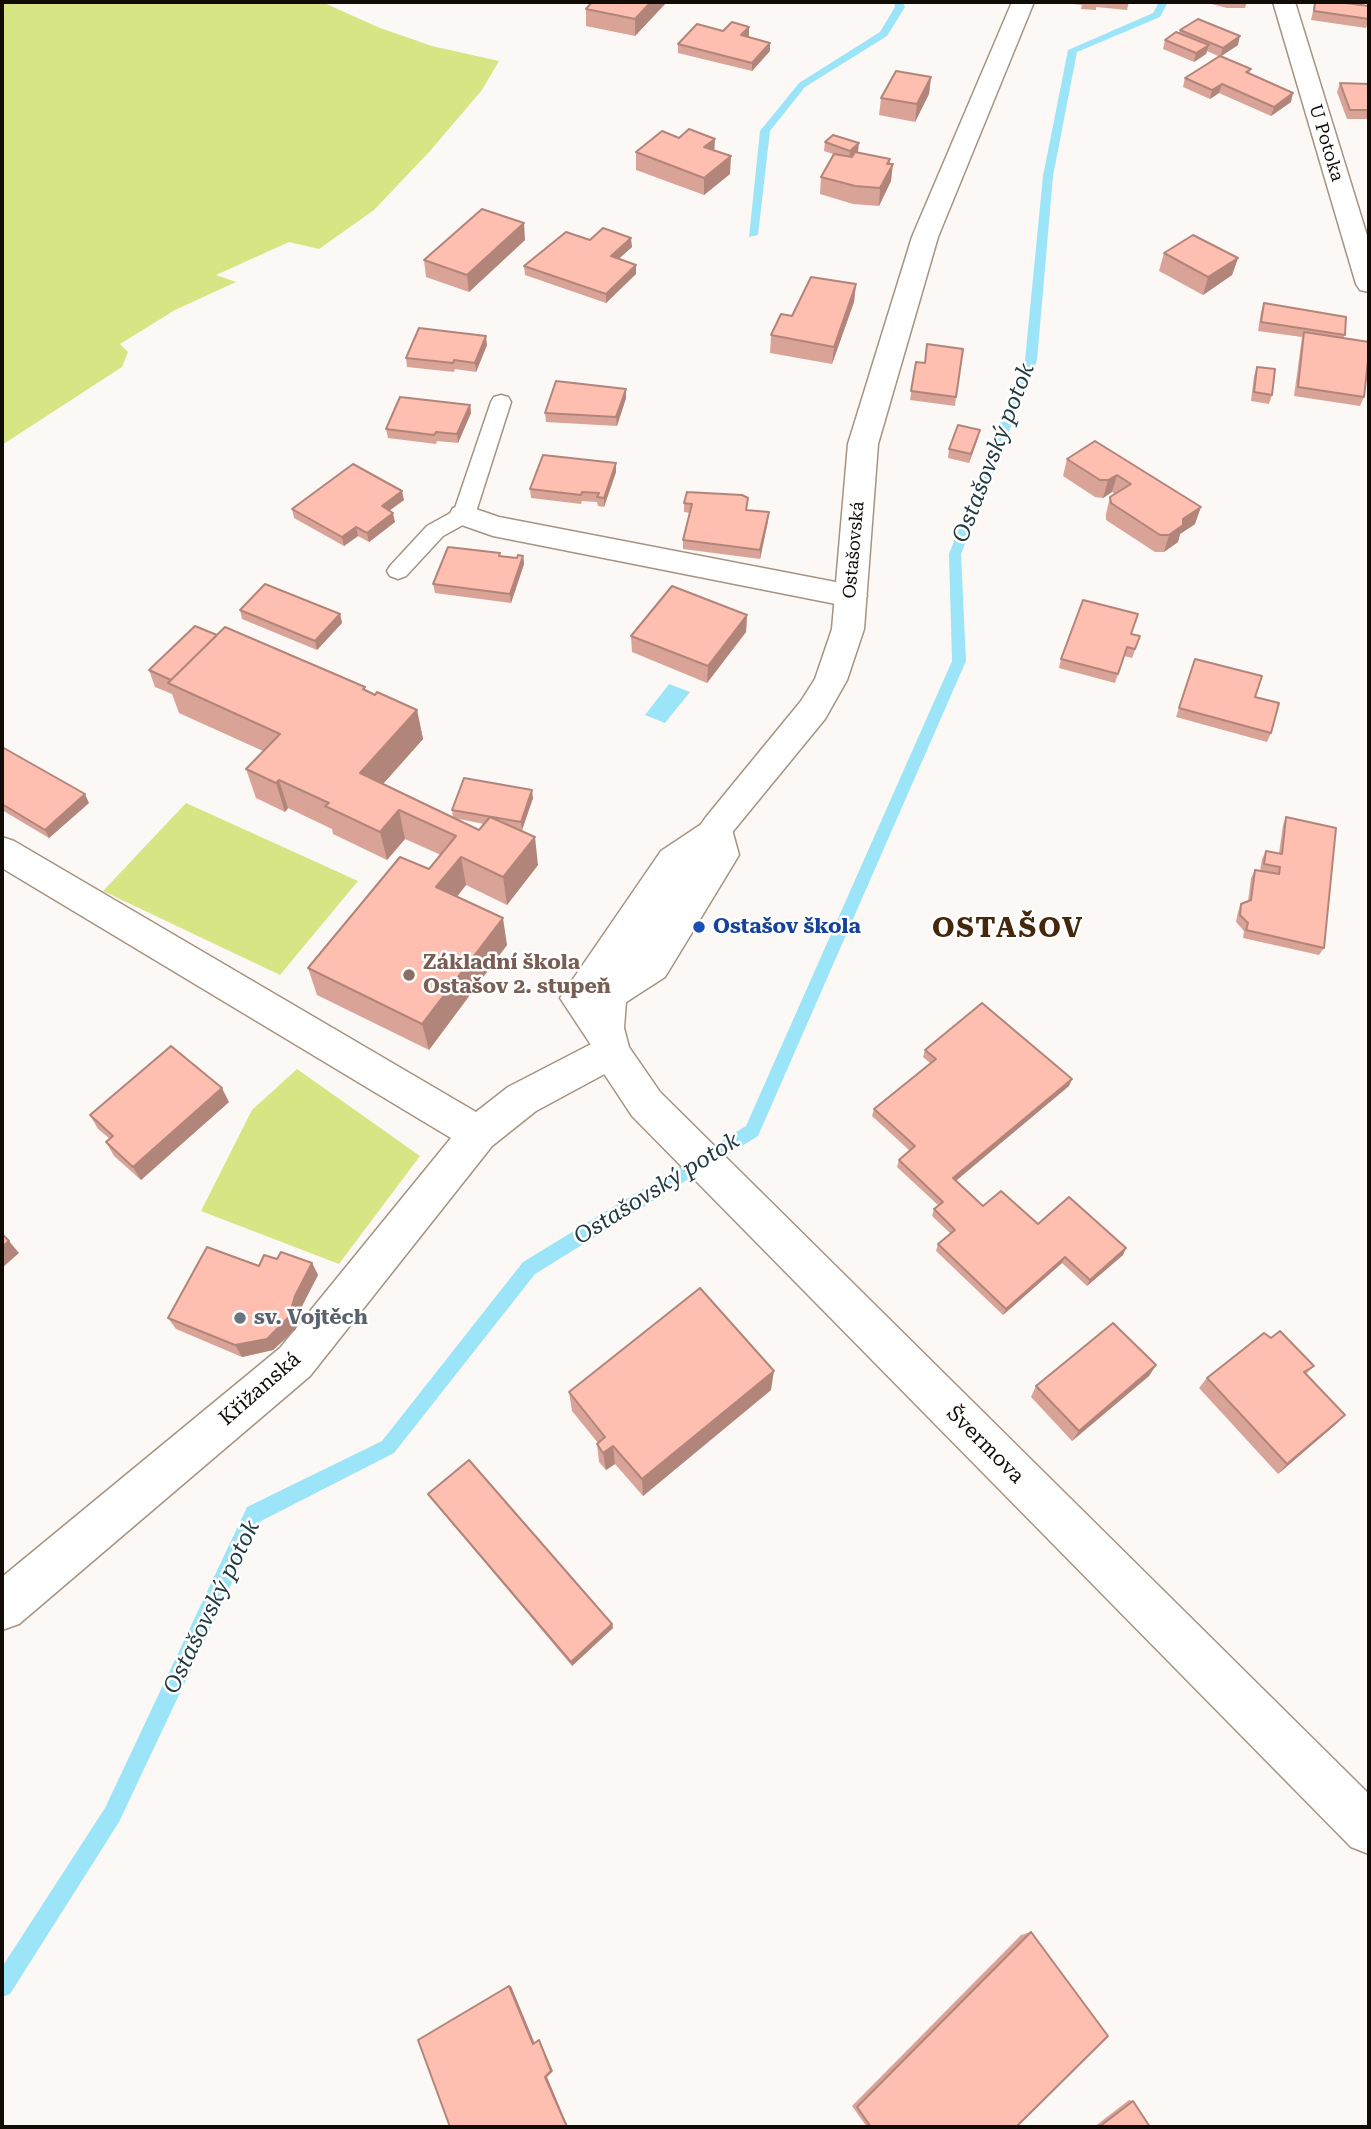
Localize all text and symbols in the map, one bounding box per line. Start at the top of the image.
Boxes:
street label: U Potoka [1304,102,1348,184]
water label: Ostašovský potok [947,360,1041,546]
street label: Ostašovská [839,500,869,600]
district label: OSTAŠOV [933,912,1083,946]
place label: Ostašov škola [713,914,861,940]
marker: Ostašov škola [691,919,707,935]
place label: Základní škola Ostašov 2. stupeň [423,950,611,1000]
marker: Základní škola Ostašov 2. stupeň [401,967,417,983]
water label: Ostašovský potok [569,1127,745,1251]
place label: sv. Vojtěch [254,1305,368,1331]
marker: sv. Vojtěch [232,1310,248,1326]
street label: Křižanská [214,1347,306,1431]
street label: Švermova [941,1401,1029,1489]
water label: Ostašovský potok [158,1516,266,1698]

